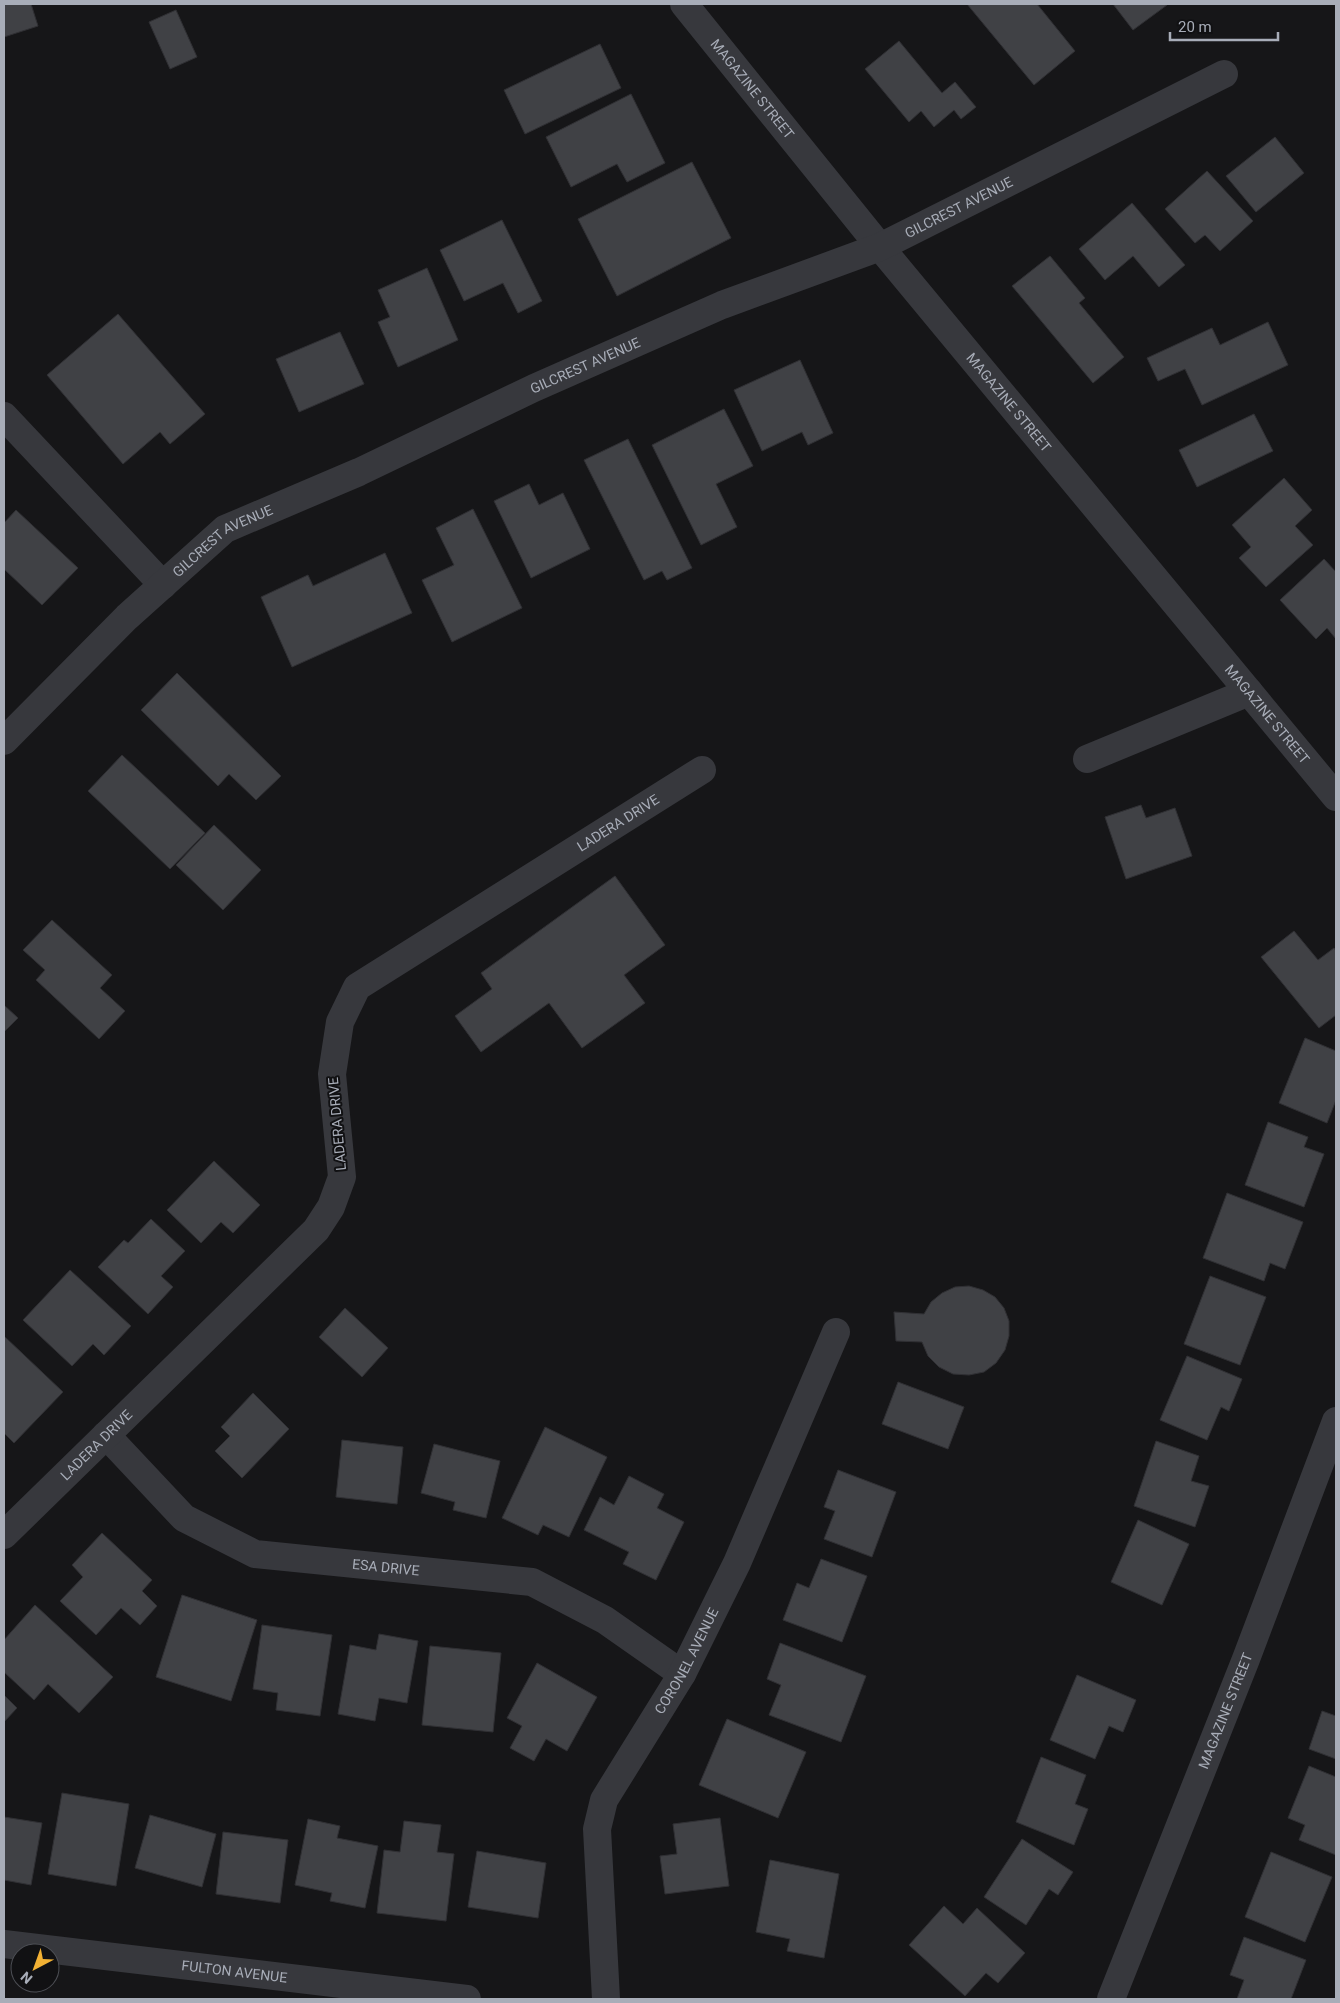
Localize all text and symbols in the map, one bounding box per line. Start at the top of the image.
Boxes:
scale bar [1170,10,1278,42]
text: 20 m [1178,18,1212,36]
street label: MAGAZINE STREET [707,36,798,142]
street label: GILCREST AVENUE [902,174,1015,241]
street label: GILCREST AVENUE [528,334,643,397]
street label: MAGAZINE STREET [963,350,1055,455]
street label: GILCREST AVENUE [169,502,275,580]
street label: MAGAZINE STREET [1222,661,1313,767]
street label: LADERA DRIVE [574,791,662,855]
street label: LADERA DRIVE [325,1077,349,1171]
street label: LADERA DRIVE [57,1406,135,1483]
street label: ESA DRIVE [351,1556,420,1579]
street label: CORONEL AVENUE [651,1605,722,1717]
street label: MAGAZINE STREET [1195,1650,1256,1771]
north arrow [10,1943,60,1993]
street label: FULTON AVENUE [181,1957,288,1986]
text: N [17,1969,35,1987]

